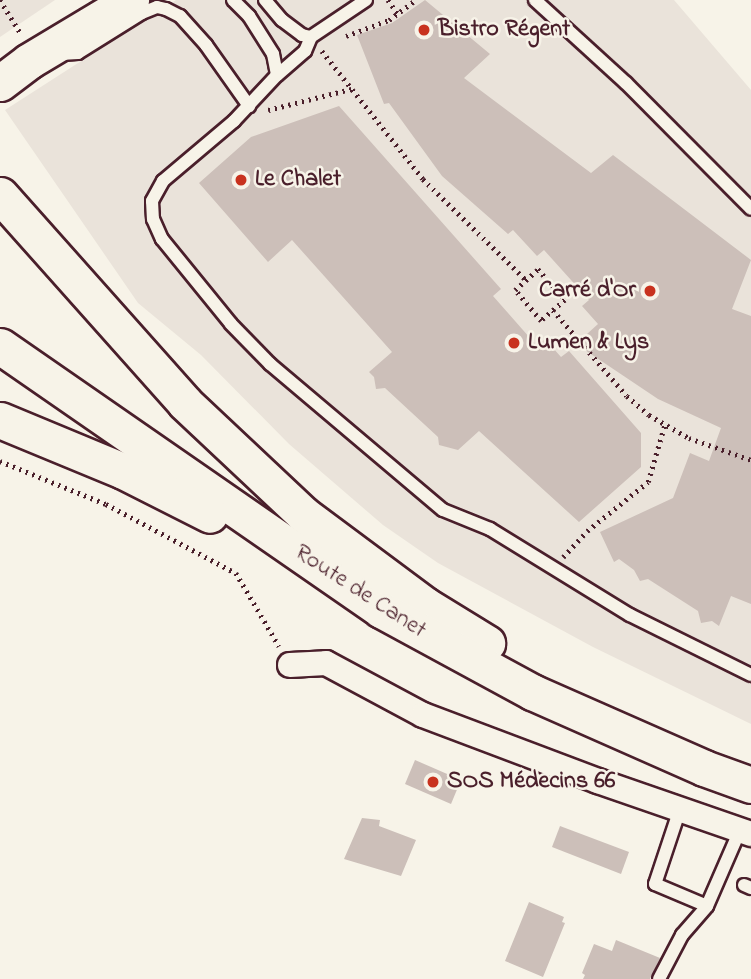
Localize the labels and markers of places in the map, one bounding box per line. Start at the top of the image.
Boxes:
place label: Bistro Régent [438,16,570,44]
marker: Bistro Régent [416,22,432,38]
place label: Le Chalet [255,166,341,194]
marker: Le Chalet [233,172,249,188]
place label: Carré d'Or [539,277,636,305]
marker: Carré d'Or [642,283,658,299]
place label: Lumen & Lys [528,329,649,357]
marker: Lumen & Lys [506,335,522,351]
place label: SOS Médecins 66 [447,768,615,796]
marker: SOS Médecins 66 [425,774,441,790]

